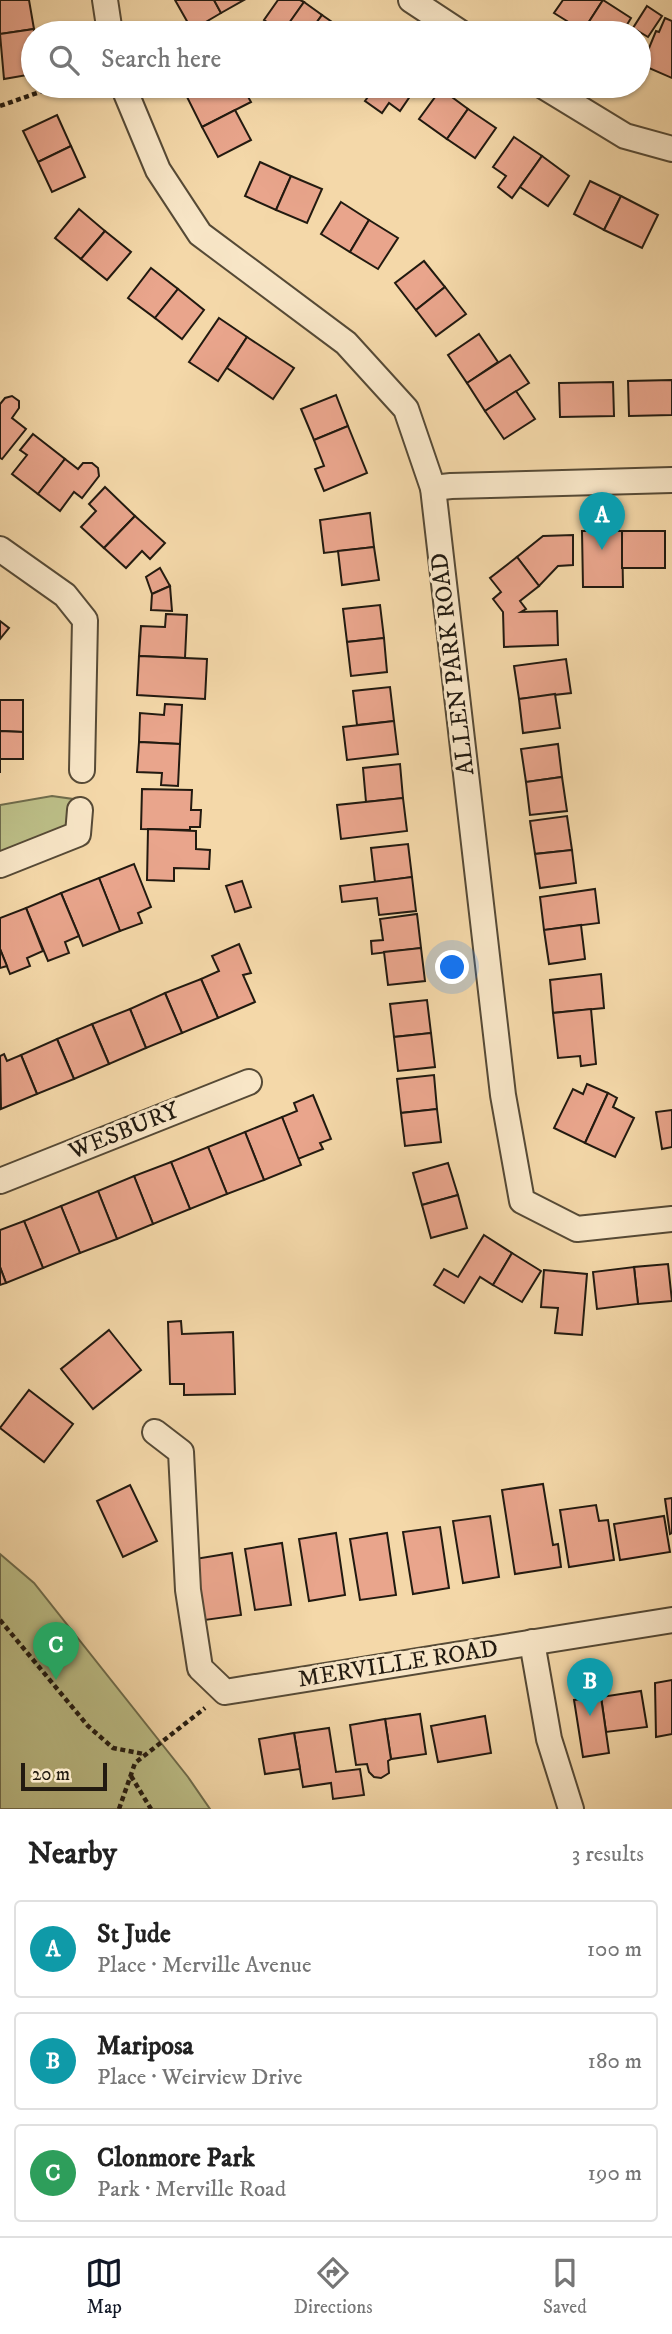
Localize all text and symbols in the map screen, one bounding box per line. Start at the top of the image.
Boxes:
search box [21,21,651,98]
icon: search [45,41,83,79]
text: Search here [101,43,221,76]
pin: A [579,492,625,550]
street label: ALLEN PARK ROAD [424,551,482,777]
your location [435,950,469,984]
street label: WESBURY [64,1095,184,1167]
pin: C [33,1622,79,1680]
street label: MERVILLE ROAD [296,1633,500,1695]
pin: B [567,1658,613,1716]
scale bar [21,1760,107,1792]
text: 20 m [32,1763,70,1786]
text: Nearby [28,1836,117,1873]
text: 3 results [572,1840,644,1869]
text: St Jude [97,1918,171,1951]
text: A [46,1935,60,1964]
text: 100 m [587,1935,642,1964]
text: Place · Merville Avenue [97,1951,311,1980]
text: Mariposa [97,2030,194,2063]
text: B [46,2047,60,2076]
text: 180 m [587,2047,642,2076]
text: Place · Weirview Drive [97,2063,302,2092]
text: Clonmore Park [97,2142,255,2175]
text: C [45,2159,61,2188]
text: 190 m [588,2159,642,2188]
text: Park · Merville Road [97,2175,286,2204]
tab: Map [85,2254,123,2319]
tab: Directions [294,2254,373,2319]
tab: Saved [543,2254,587,2319]

